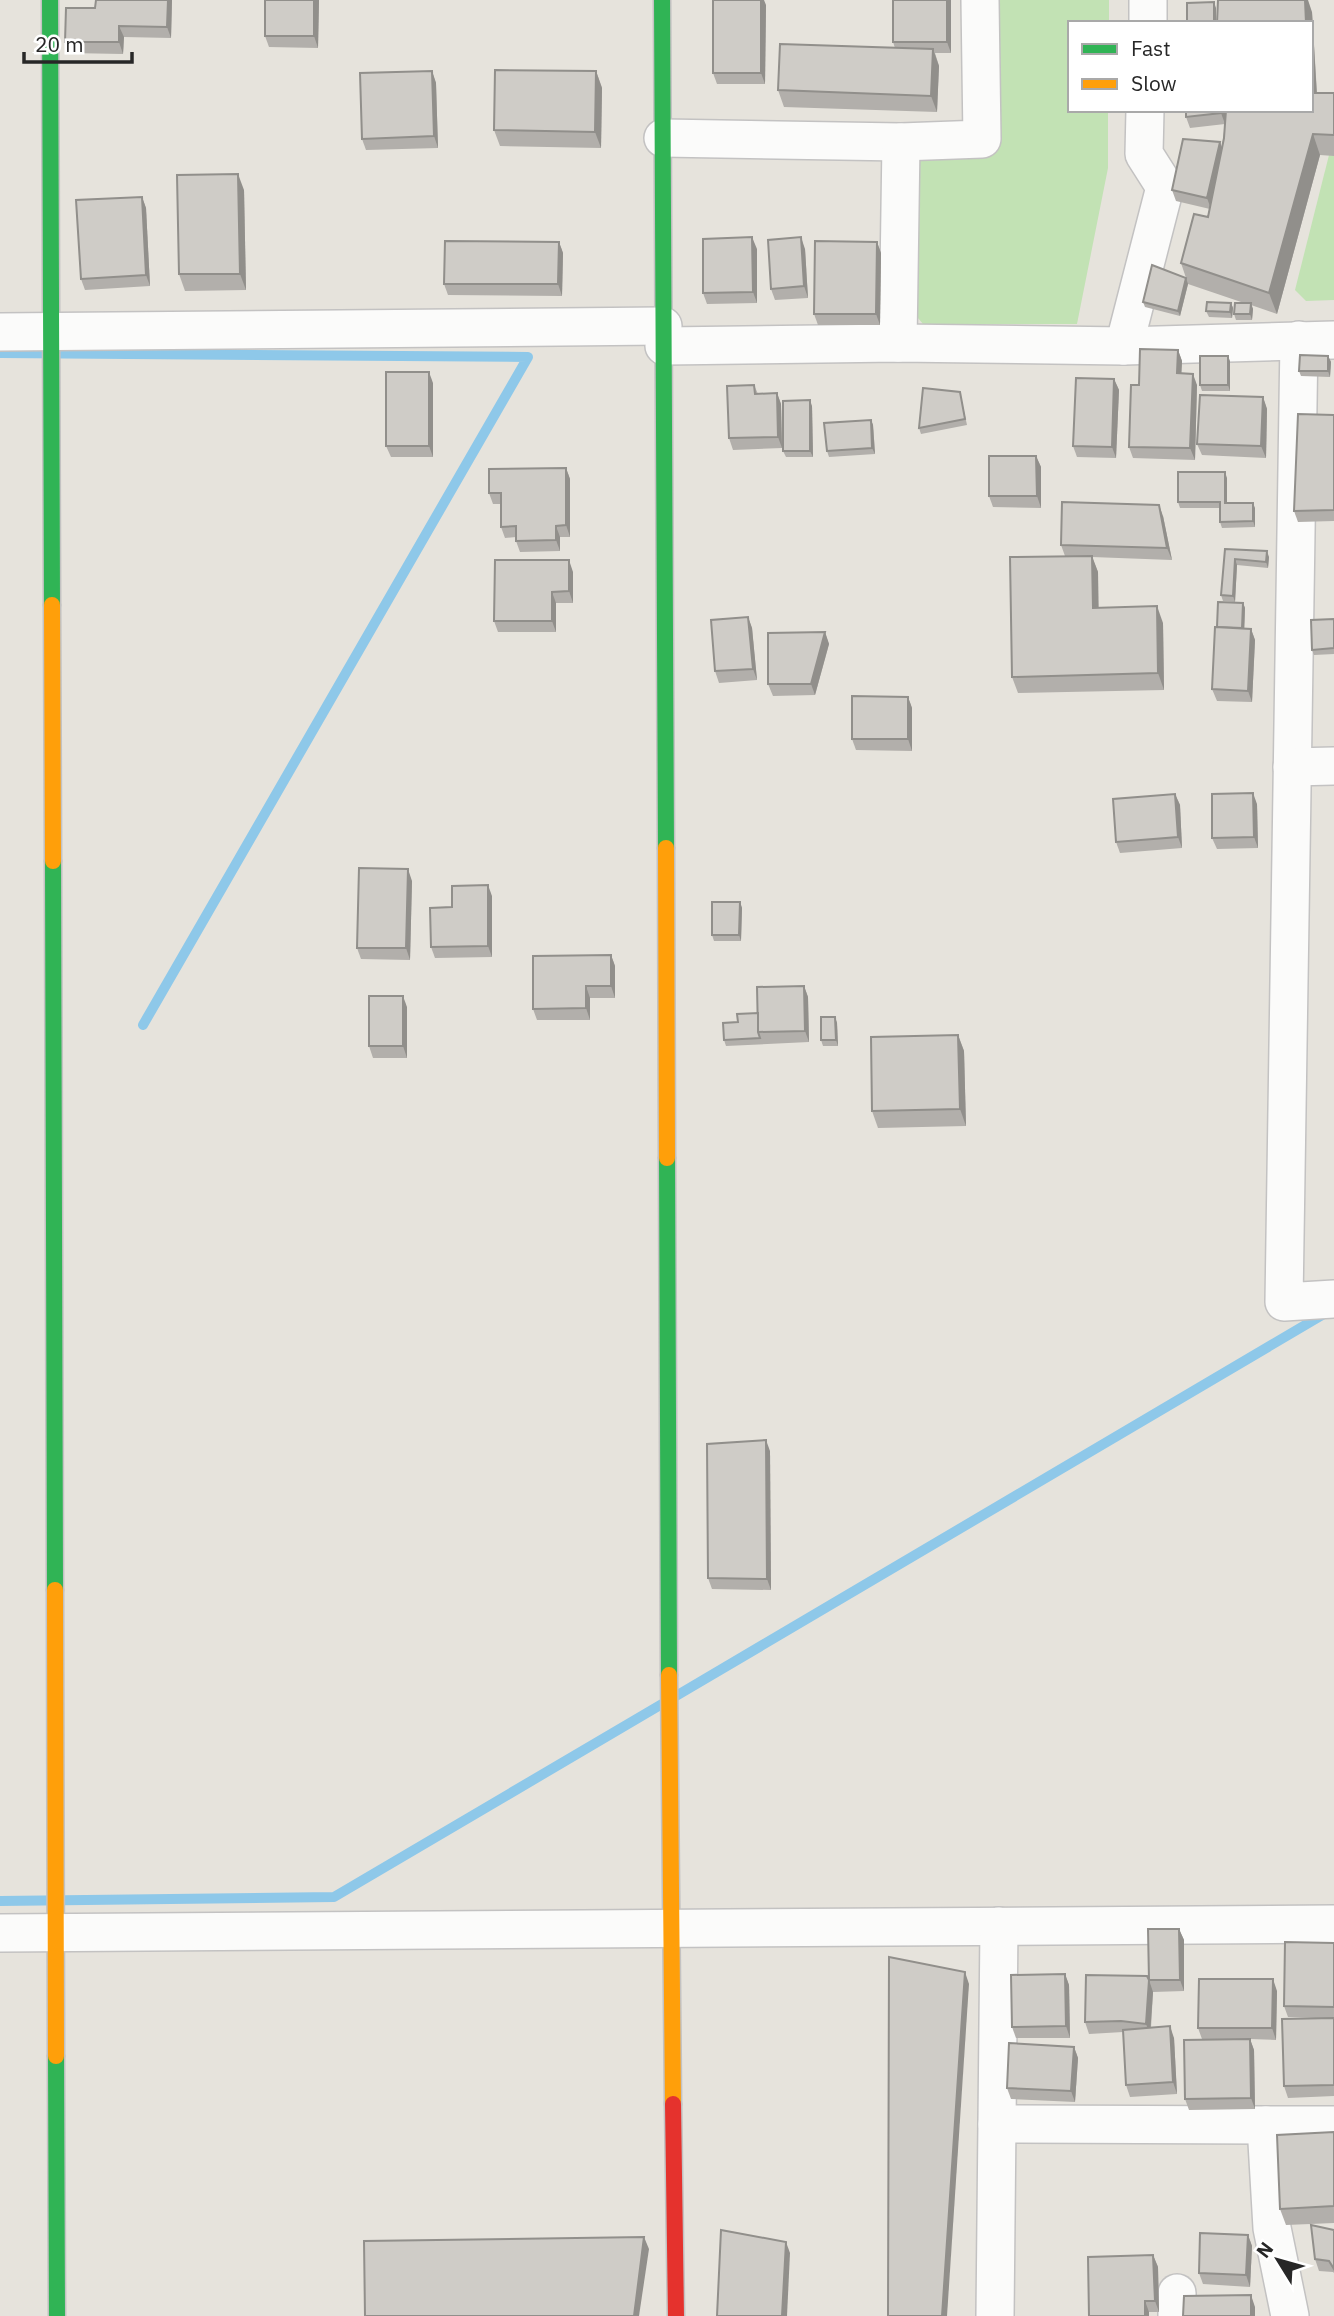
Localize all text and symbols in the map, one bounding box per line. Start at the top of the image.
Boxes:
scale bar [24,21,133,65]
legend [1068,21,1313,112]
text: 20 m [35,30,84,58]
text: Fast [1131,34,1171,62]
text: Slow [1131,69,1177,97]
north arrow [1243,2225,1313,2295]
text: N [1251,2237,1278,2262]

